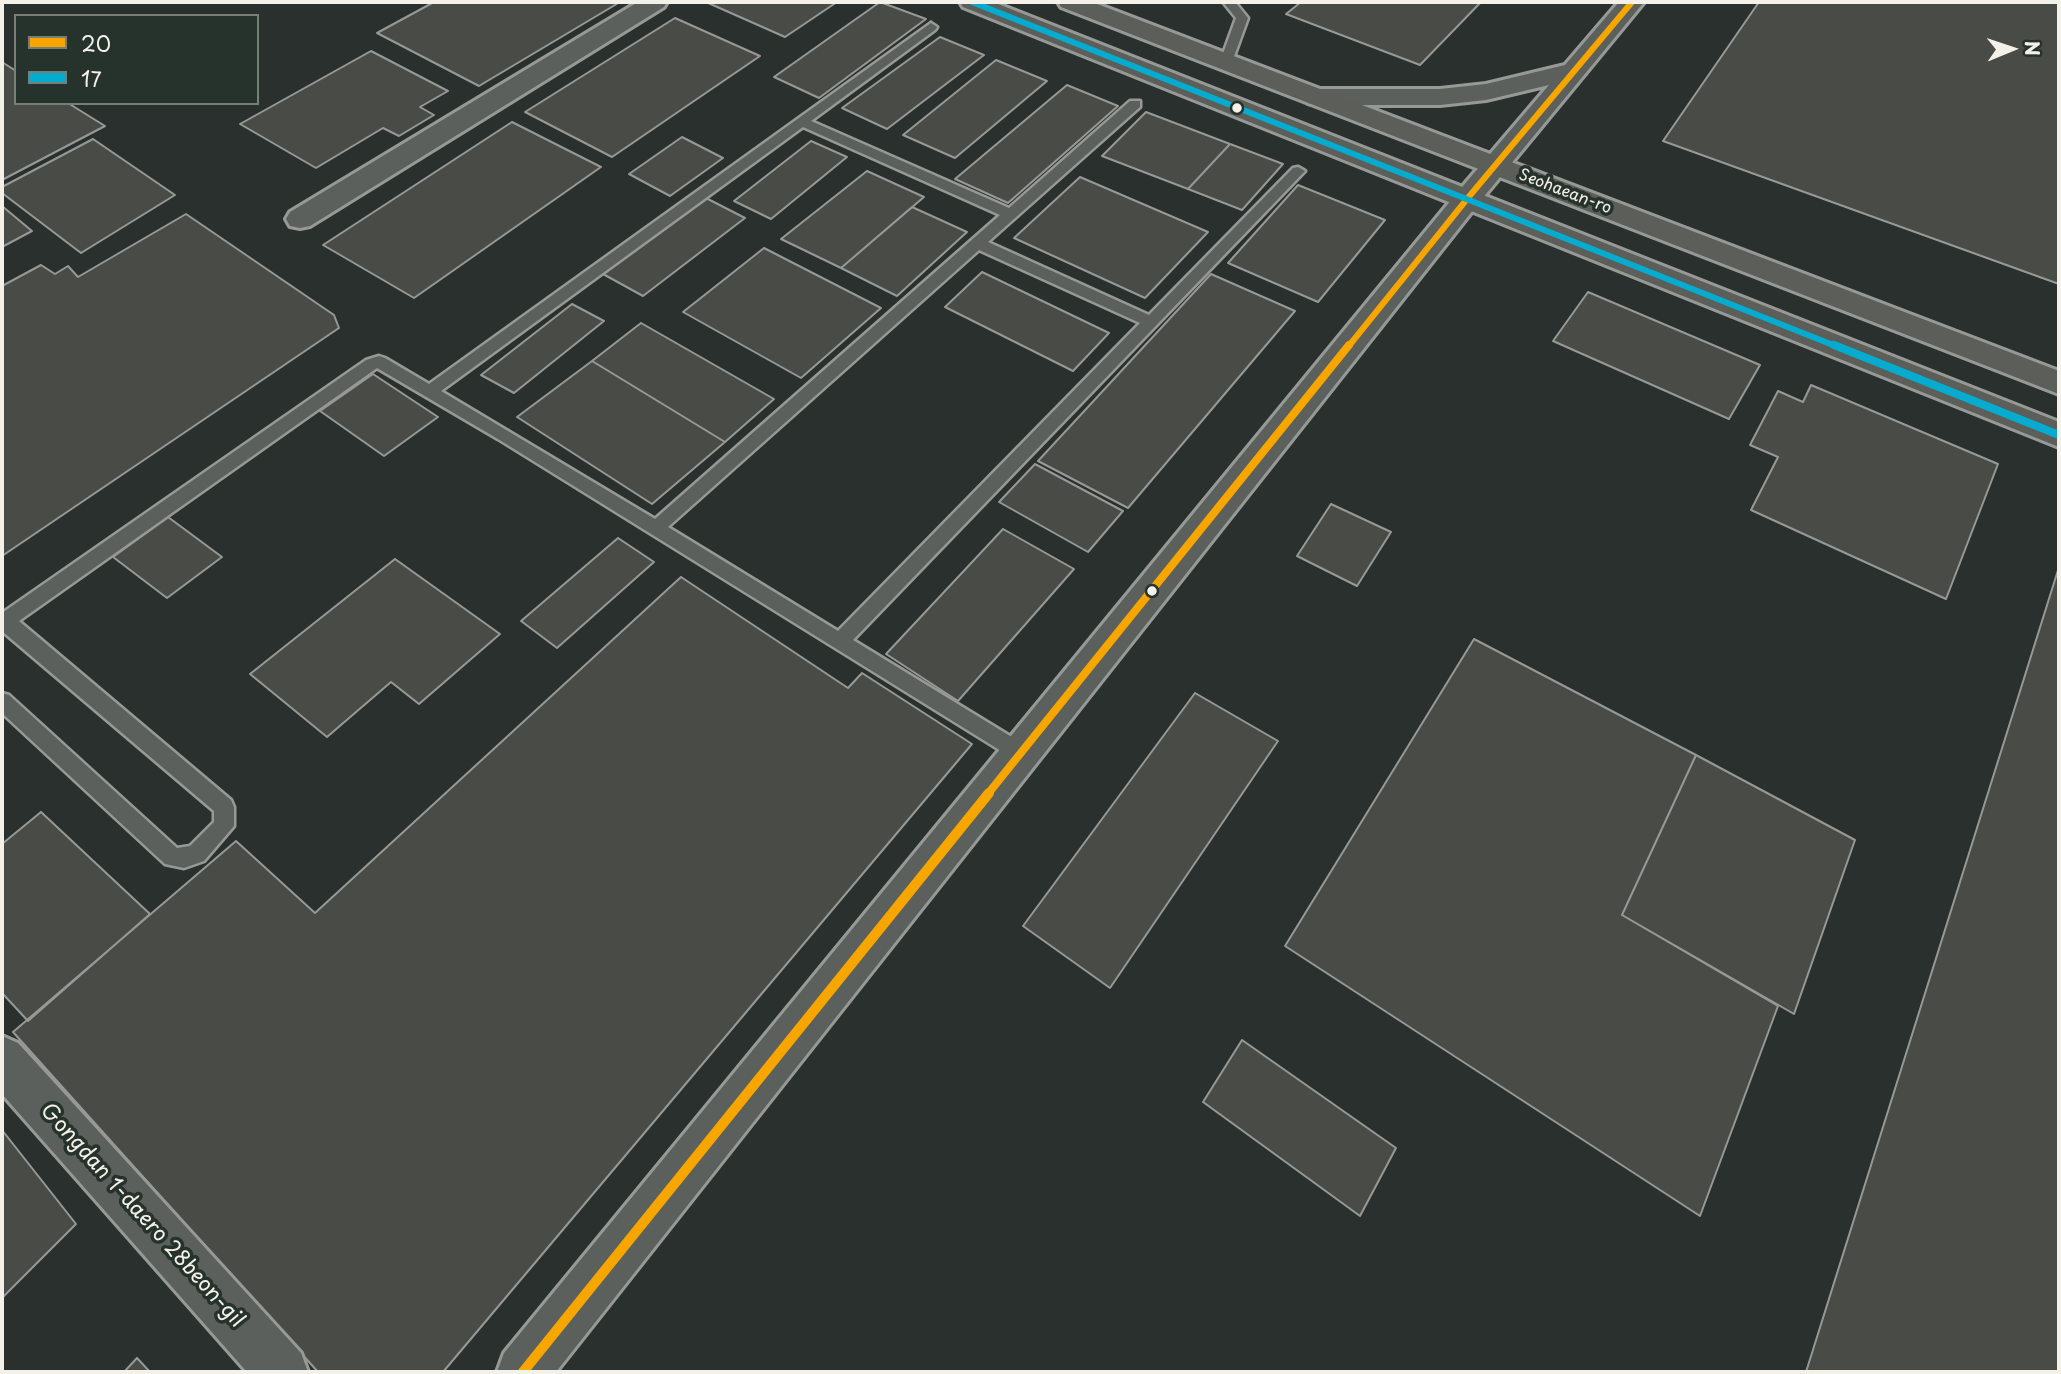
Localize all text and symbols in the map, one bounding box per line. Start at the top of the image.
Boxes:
legend [14,14,259,105]
north arrow [1977,14,2047,84]
text: 20 [81,27,111,59]
text: N [2019,40,2047,56]
text: 17 [81,62,102,94]
unlabelled marker [1230,101,1244,115]
street label: Seohaean-ro [1516,166,1614,218]
unlabelled marker [1145,584,1159,598]
street label: Gongdan 1-daero 28beon-gil [35,1099,249,1333]

